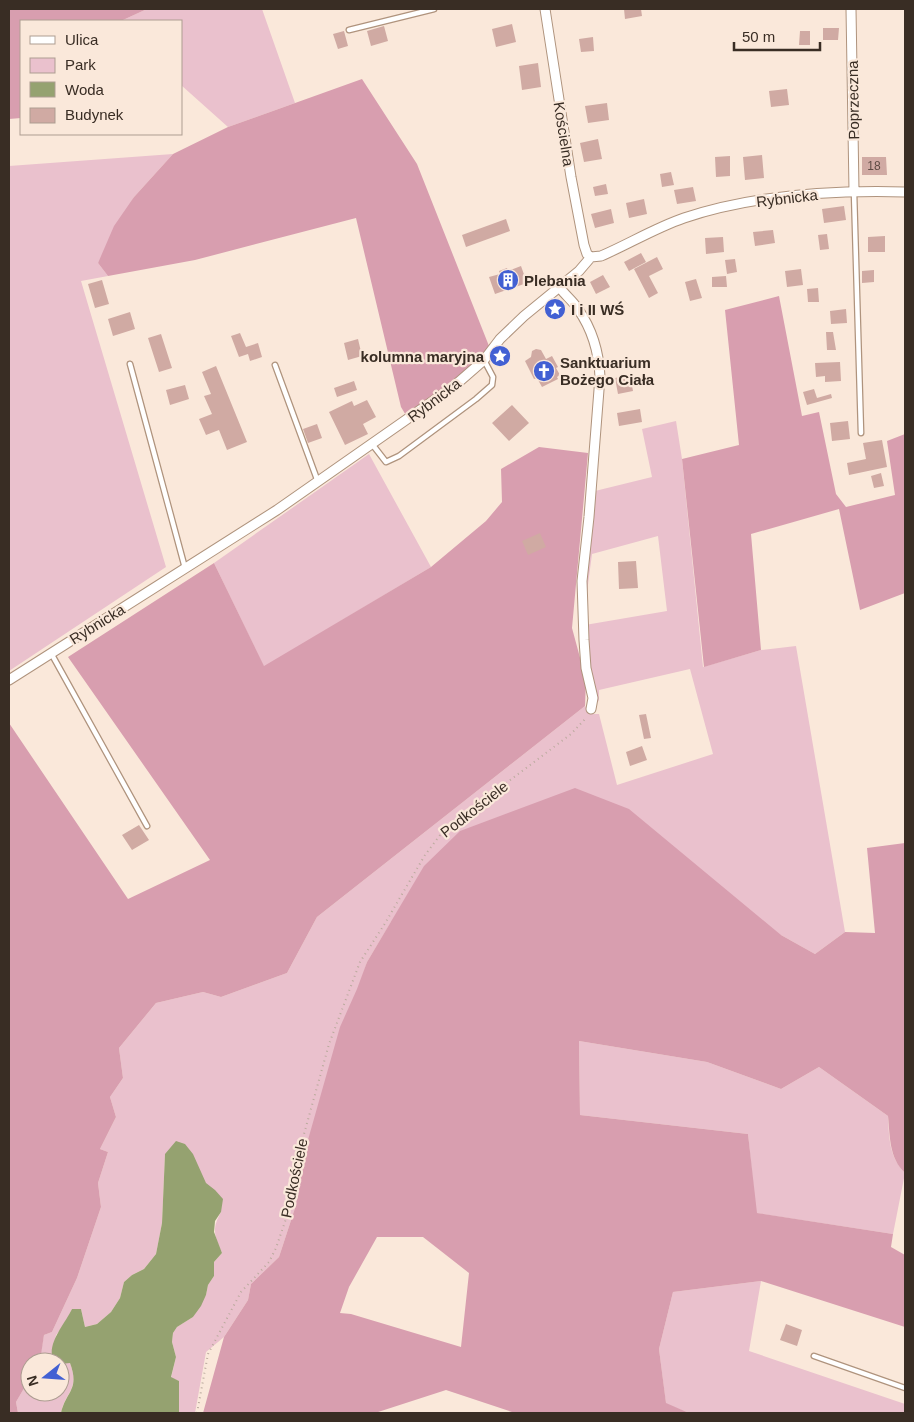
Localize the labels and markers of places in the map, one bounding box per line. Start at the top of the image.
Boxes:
building icon: Plebania [496,268,520,292]
place label: Plebania [524,272,586,289]
place icon: I i II WŚ [543,297,567,321]
place label: I i II WŚ [571,301,624,318]
place icon: kolumna maryjna [488,344,512,368]
place label: kolumna maryjna [361,348,485,365]
place label: Sanktuarium Bożego Ciała [560,354,655,388]
church icon: Sanktuarium Bożego Ciała [532,359,556,383]

